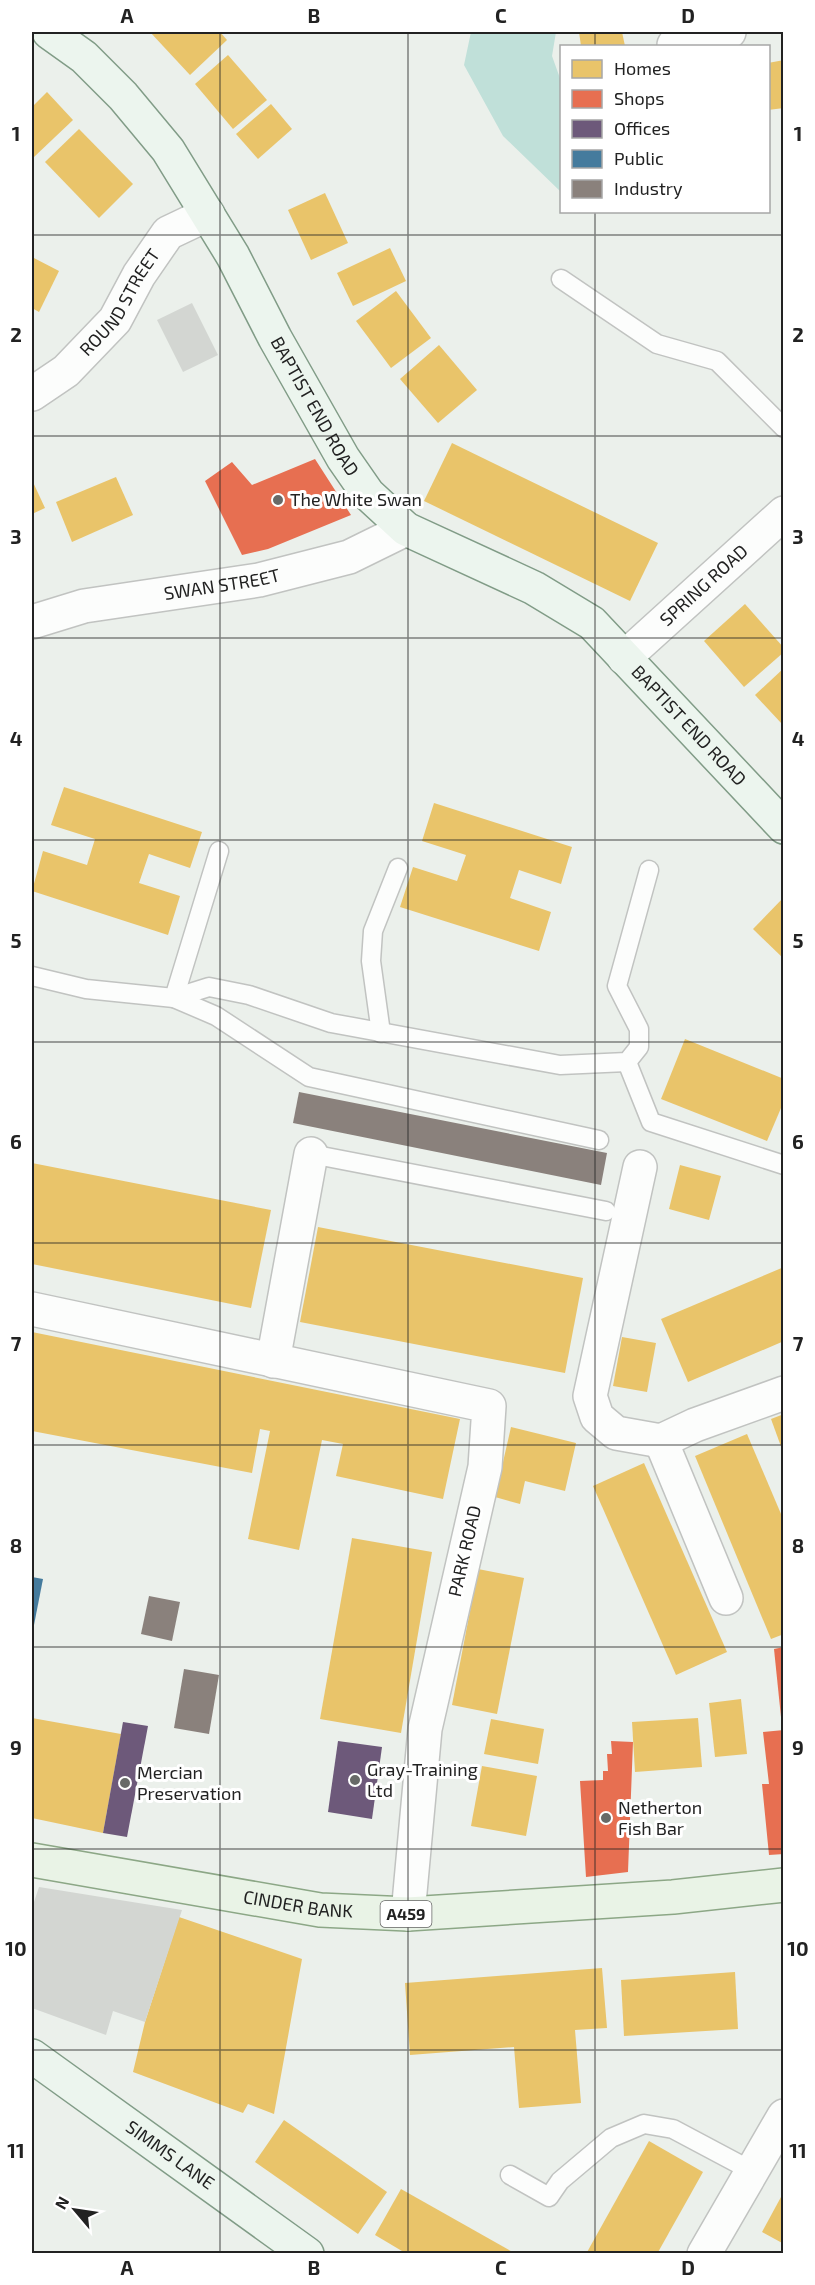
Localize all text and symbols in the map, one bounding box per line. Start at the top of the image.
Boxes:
text: A [120,3,134,27]
text: B [308,3,320,27]
text: C [495,3,507,27]
text: D [681,3,695,27]
legend [560,45,770,213]
text: Homes [614,57,671,79]
text: Shops [614,87,664,109]
text: Offices [614,117,670,139]
text: 1 [12,121,20,145]
text: 1 [794,121,802,145]
text: Public [614,147,664,169]
text: Industry [614,177,683,199]
street label: ROUND STREET [75,244,164,360]
text: 2 [10,322,22,346]
text: 2 [792,322,804,346]
street label: BAPTIST END ROAD [266,332,364,480]
place label: The White Swan [290,488,422,510]
marker: The White Swan [271,493,285,507]
text: 3 [10,524,22,548]
text: 3 [792,524,804,548]
street label: SPRING ROAD [655,539,752,630]
street label: SWAN STREET [162,563,283,604]
street label: BAPTIST END ROAD [627,660,751,790]
text: 4 [10,726,23,750]
text: 4 [792,726,805,750]
text: 5 [10,928,22,952]
text: 5 [792,928,804,952]
text: 6 [10,1129,22,1153]
text: 6 [792,1129,804,1153]
text: 7 [11,1331,22,1355]
text: 7 [793,1331,804,1355]
street label: PARK ROAD [443,1503,485,1599]
text: 8 [10,1533,22,1557]
text: 8 [792,1533,804,1557]
text: 9 [10,1735,22,1759]
text: 9 [792,1735,804,1759]
place label: Gray-Training Ltd [367,1758,478,1801]
place label: Mercian Preservation [137,1761,242,1804]
marker: Gray-Training Ltd [348,1773,362,1787]
marker: Mercian Preservation [118,1776,132,1790]
place label: Netherton Fish Bar [618,1796,702,1839]
marker: Netherton Fish Bar [599,1811,613,1825]
street label: CINDER BANK [242,1885,354,1922]
road number: A459 [380,1901,432,1927]
text: 10 [5,1936,27,1960]
text: 10 [787,1936,809,1960]
street label: SIMMS LANE [122,2115,219,2194]
text: 11 [7,2138,25,2162]
text: 11 [789,2138,807,2162]
north arrow [45,2180,105,2240]
text: N [50,2193,73,2212]
text: A [120,2255,134,2279]
text: B [308,2255,320,2279]
text: C [495,2255,507,2279]
text: D [681,2255,695,2279]

